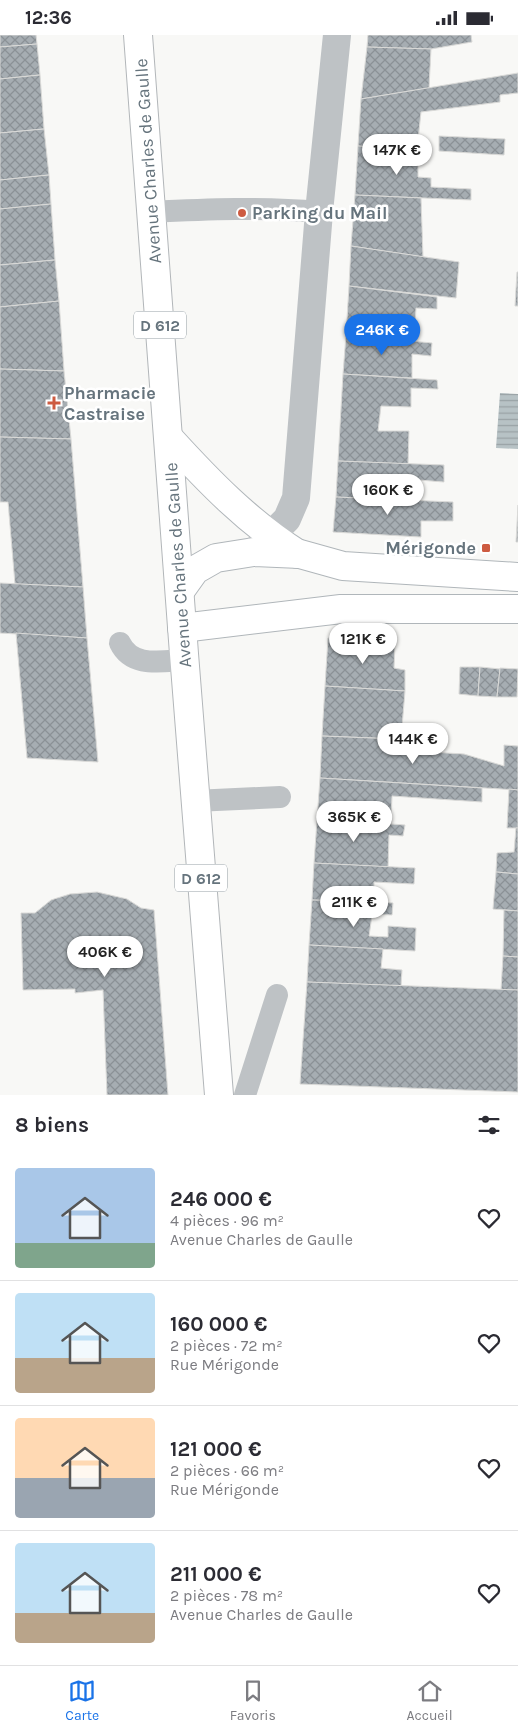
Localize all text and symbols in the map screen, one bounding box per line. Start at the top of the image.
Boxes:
text: 12:36 [25,7,72,29]
street label: Avenue Charles de Gaulle [130,58,166,264]
pin: 147K € [356,133,438,176]
text: 147K € [373,140,421,159]
place label: Parking du Mail [252,202,387,224]
marker: Parking du Mail [236,207,248,219]
road number: D 612 [134,311,186,339]
pin: 246K € [341,313,423,356]
text: 246K € [355,320,409,339]
place label: Pharmacie Castraise [64,382,156,425]
marker: Pharmacie Castraise [48,397,60,409]
street label: Avenue Charles de Gaulle [160,462,196,668]
pin: 160K € [347,473,429,516]
text: 160K € [363,480,413,499]
place label: Mérigonde [385,537,476,559]
marker: Mérigonde [480,542,492,554]
pin: 121K € [322,623,404,665]
text: 121K € [340,629,386,648]
pin: 144K € [372,723,454,765]
text: 144K € [388,729,438,748]
pin: 365K € [313,801,395,843]
text: 365K € [327,807,381,826]
road number: D 612 [175,865,227,891]
pin: 211K € [313,885,395,928]
text: 211K € [331,892,377,911]
pin: 406K € [64,935,146,978]
text: 406K € [78,942,132,961]
icon: filters [475,1111,503,1139]
text: 8 biens [15,1113,89,1137]
text: 246 000 € [170,1187,272,1211]
icon: home [55,1188,115,1248]
icon: heart [475,1204,503,1232]
text: 4 pièces · 96 m² [170,1211,284,1230]
text: Avenue Charles de Gaulle [170,1230,353,1249]
text: 160 000 € [170,1312,267,1336]
icon: home [55,1313,115,1373]
icon: heart [475,1329,503,1357]
text: 2 pièces · 72 m² [170,1336,283,1355]
text: Rue Mérigonde [170,1355,279,1374]
text: 121 000 € [170,1437,261,1461]
icon: home [55,1438,115,1498]
icon: heart [475,1454,503,1482]
text: 2 pièces · 66 m² [170,1461,284,1480]
text: Rue Mérigonde [170,1480,279,1499]
text: 211 000 € [170,1562,261,1586]
icon: home [55,1563,115,1623]
icon: heart [475,1579,503,1607]
text: 2 pièces · 78 m² [170,1586,283,1605]
text: Avenue Charles de Gaulle [170,1605,353,1624]
tab: Carte [65,1677,99,1724]
tab: Favoris [230,1677,276,1724]
tab: Accueil [406,1677,453,1724]

